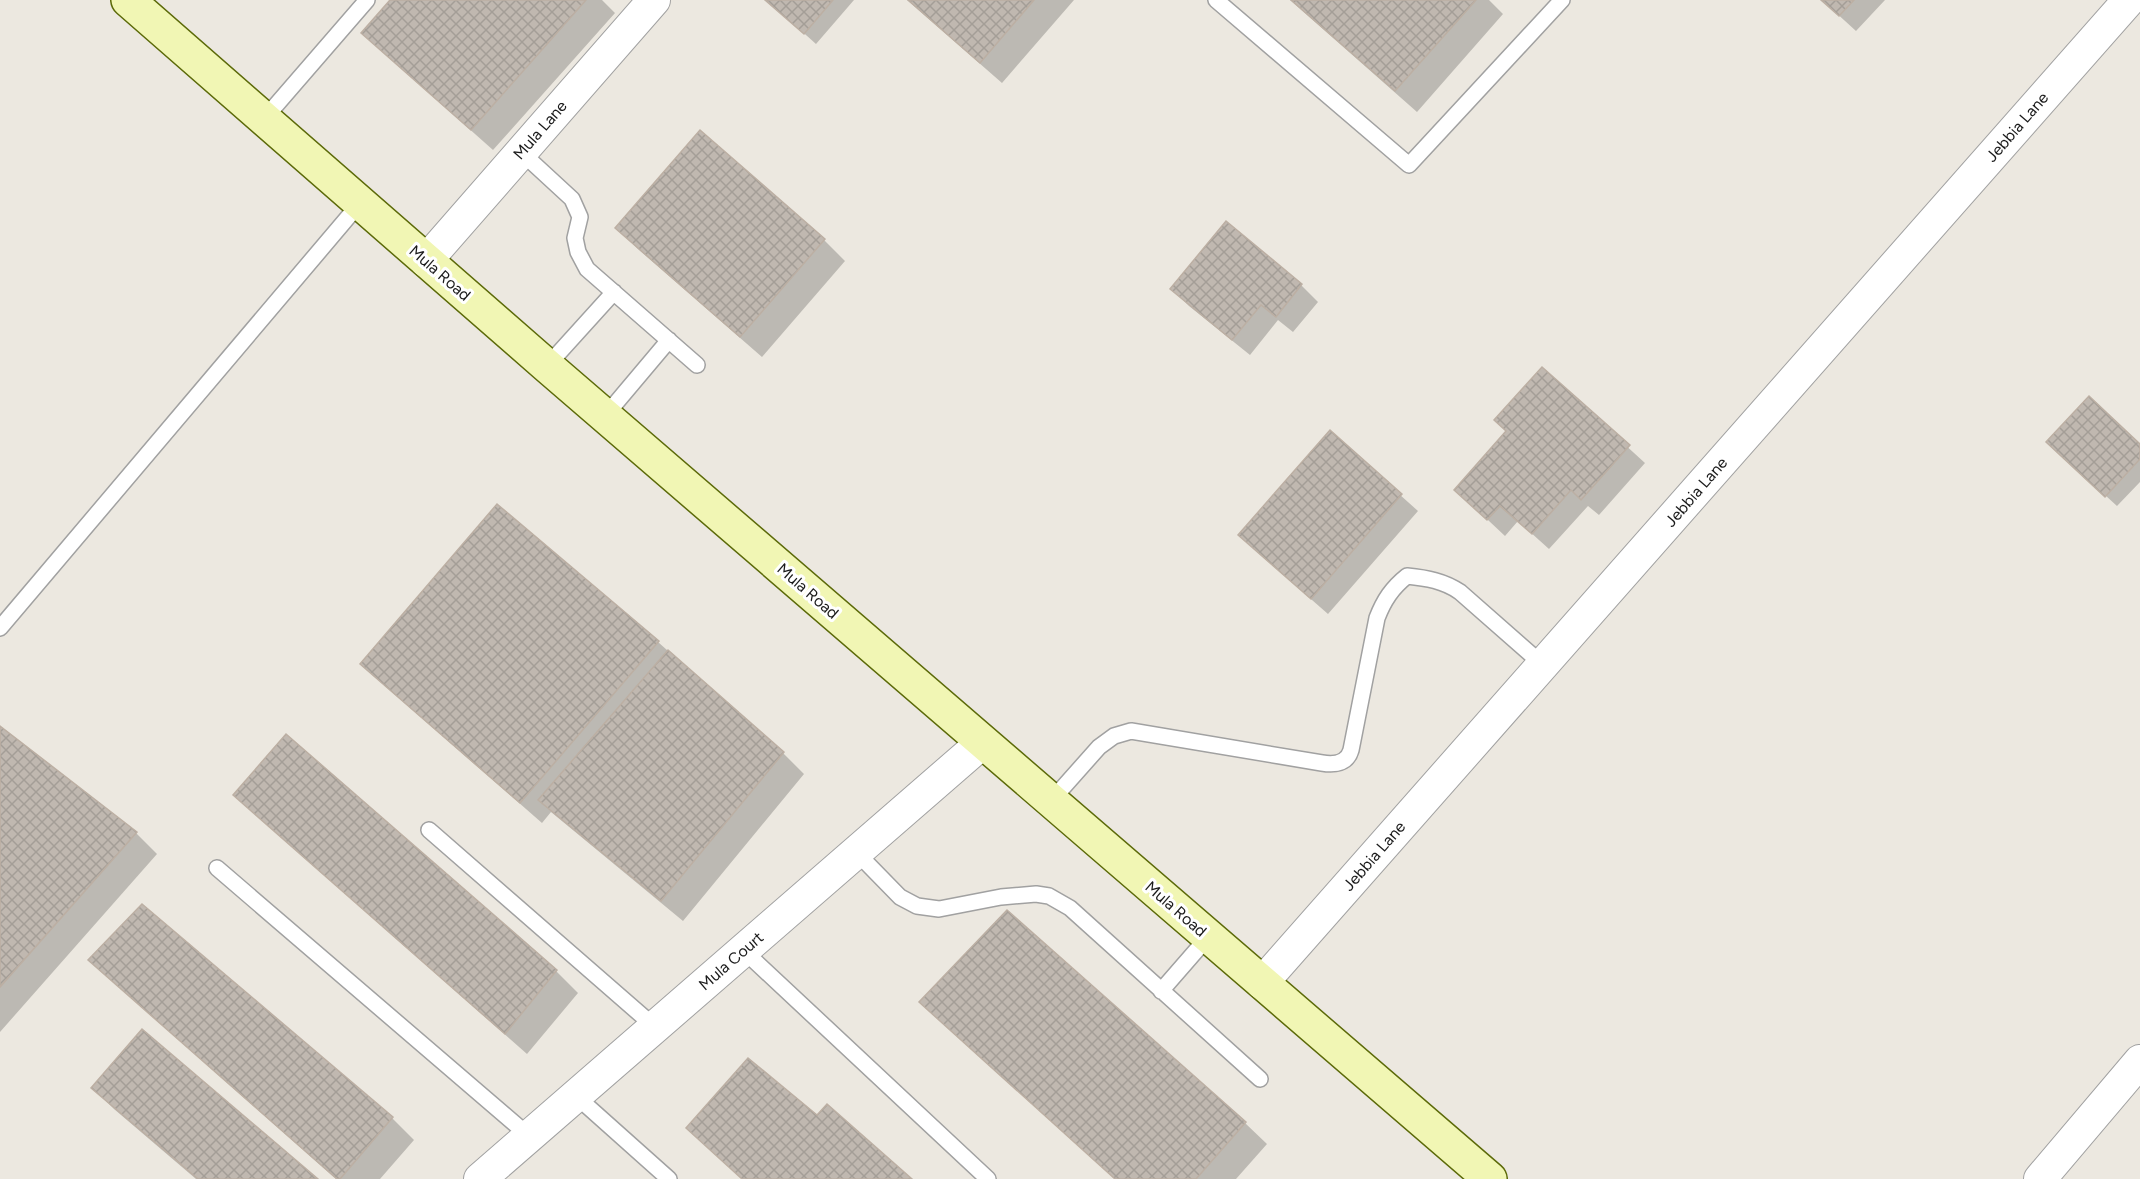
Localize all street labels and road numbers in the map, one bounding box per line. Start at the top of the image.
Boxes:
street label: Jebbia Lane [1982,88,2052,166]
street label: Mula Lane [509,96,571,163]
street label: Mula Road [405,241,475,305]
street label: Jebbia Lane [1661,453,1731,531]
street label: Mula Road [773,559,843,623]
street label: Jebbia Lane [1339,817,1409,895]
street label: Mula Road [1141,877,1211,941]
street label: Mula Court [695,928,767,994]

